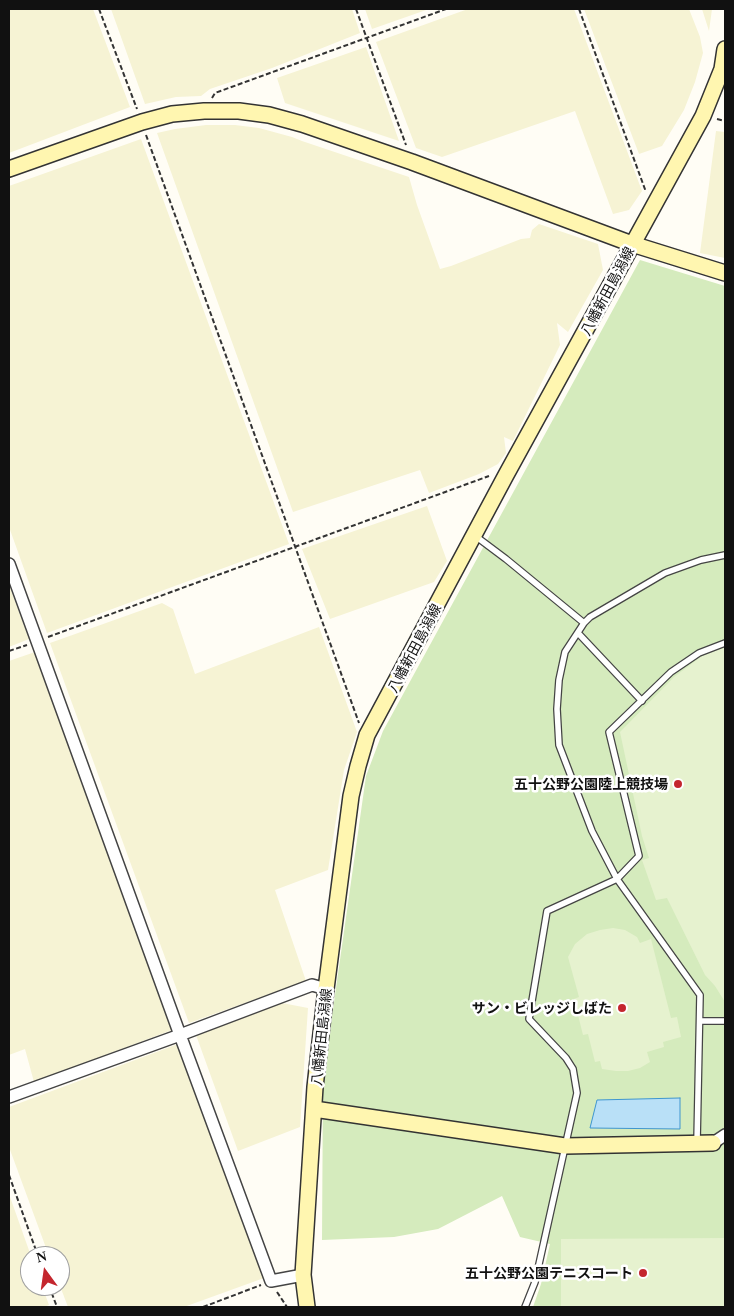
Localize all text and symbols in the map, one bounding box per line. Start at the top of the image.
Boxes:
street label: 八幡新田島潟線 [577,244,637,338]
street label: 八幡新田島潟線 [384,601,444,695]
place label: 五十公野公園陸上競技場 [514,776,668,792]
marker: 五十公野公園陸上競技場 [672,778,684,790]
street label: 八幡新田島潟線 [308,987,334,1087]
place label: サン・ビレッジしばた [472,1000,612,1016]
marker: サン・ビレッジしばた [616,1002,628,1014]
north arrow [20,1246,70,1296]
text: N [35,1248,48,1265]
place label: 五十公野公園テニスコート [465,1265,633,1281]
marker: 五十公野公園テニスコート [637,1267,649,1279]

